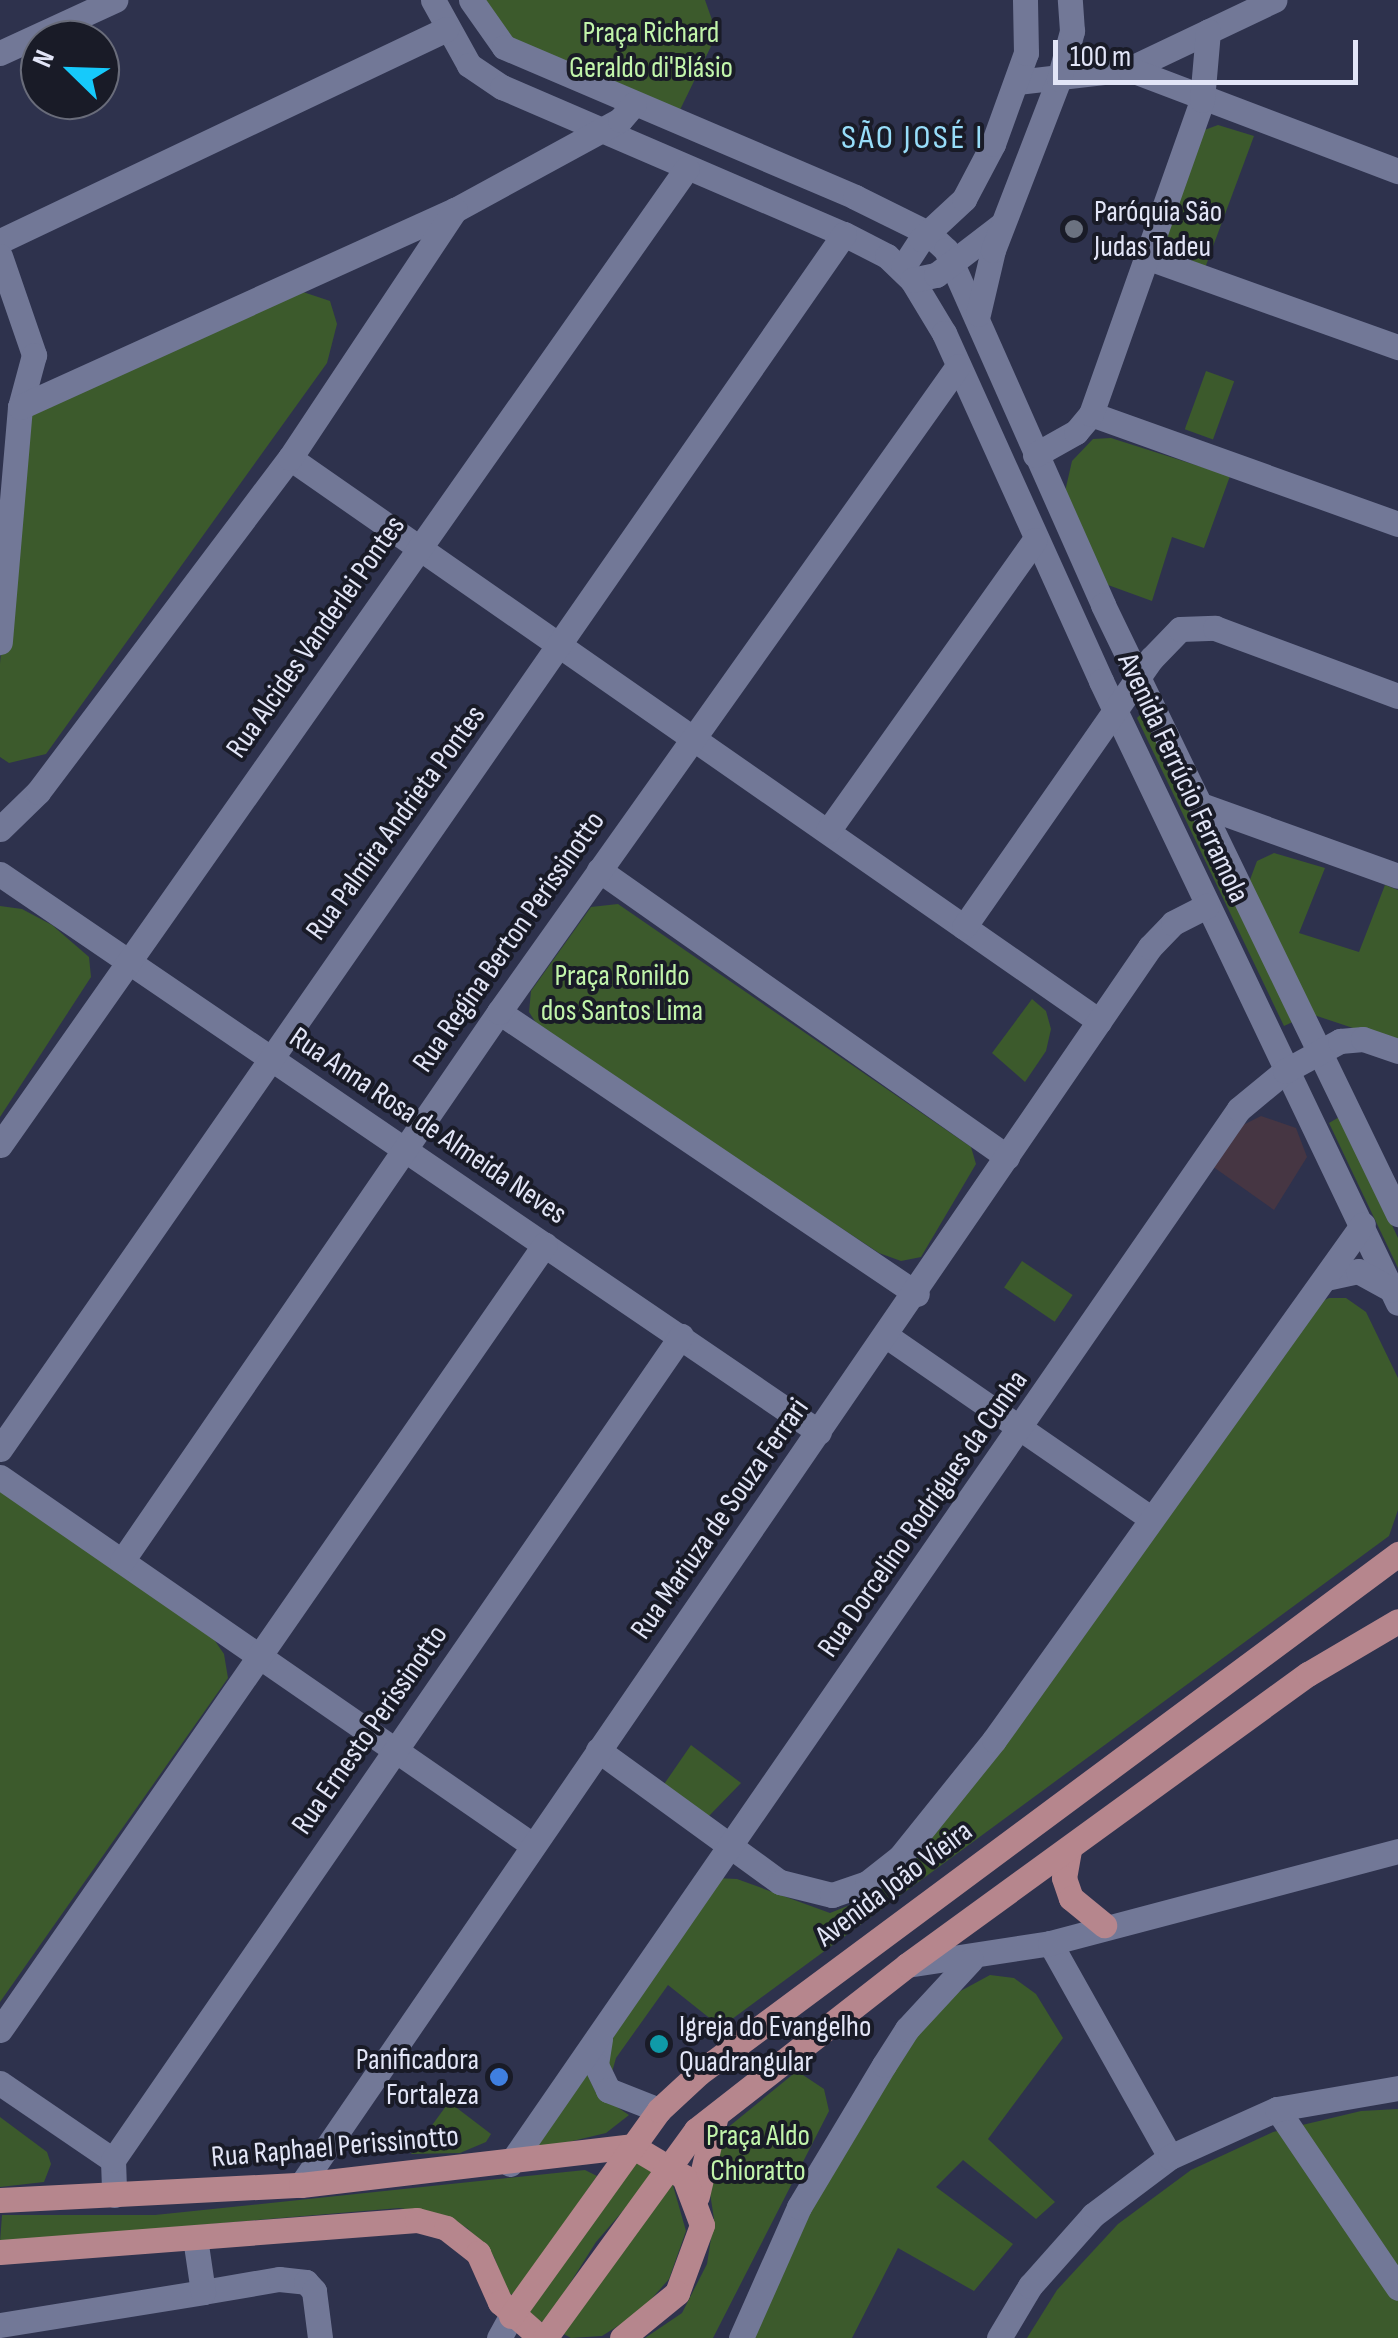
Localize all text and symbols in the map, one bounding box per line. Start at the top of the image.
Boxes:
park label: Praça Richard Geraldo di'Blásio [569,15,733,86]
north arrow [20,20,120,120]
scale bar [1058,20,1363,82]
text: 100 m [1070,39,1131,75]
text: N [26,46,62,72]
district label: SÃO JOSÉ I [841,117,985,159]
place label: Paróquia São Judas Tadeu [1094,194,1222,264]
marker: Paróquia São Judas Tadeu [1063,218,1085,240]
street label: Rua Alcides Vanderlei Pontes [219,509,413,765]
street label: Avenida Ferrúcio Ferramola [1109,648,1257,908]
street label: Rua Palmira Andrieta Pontes [299,699,493,947]
street label: Rua Regina Berton Perissinotto [405,805,613,1079]
park label: Praça Ronildo dos Santos Lima [541,958,703,1028]
street label: Rua Anna Rosa de Almeida Neves [283,1020,573,1232]
street label: Rua Dorcelino Rodrigues da Cunha [810,1364,1036,1664]
street label: Rua Mariuza de Souza Ferrari [623,1392,817,1646]
street label: Rua Ernesto Perissinotto [284,1619,456,1841]
street label: Avenida João Vieira [809,1813,979,1955]
place label: Igreja do Evangelho Quadrangular [679,2009,871,2080]
marker: Igreja do Evangelho Quadrangular [648,2033,670,2055]
place label: Panificadora Fortaleza [356,2042,479,2112]
marker: Panificadora Fortaleza [488,2066,510,2088]
street label: Rua Raphael Perissinotto [210,2118,460,2176]
park label: Praça Aldo Chioratto [706,2118,810,2188]

